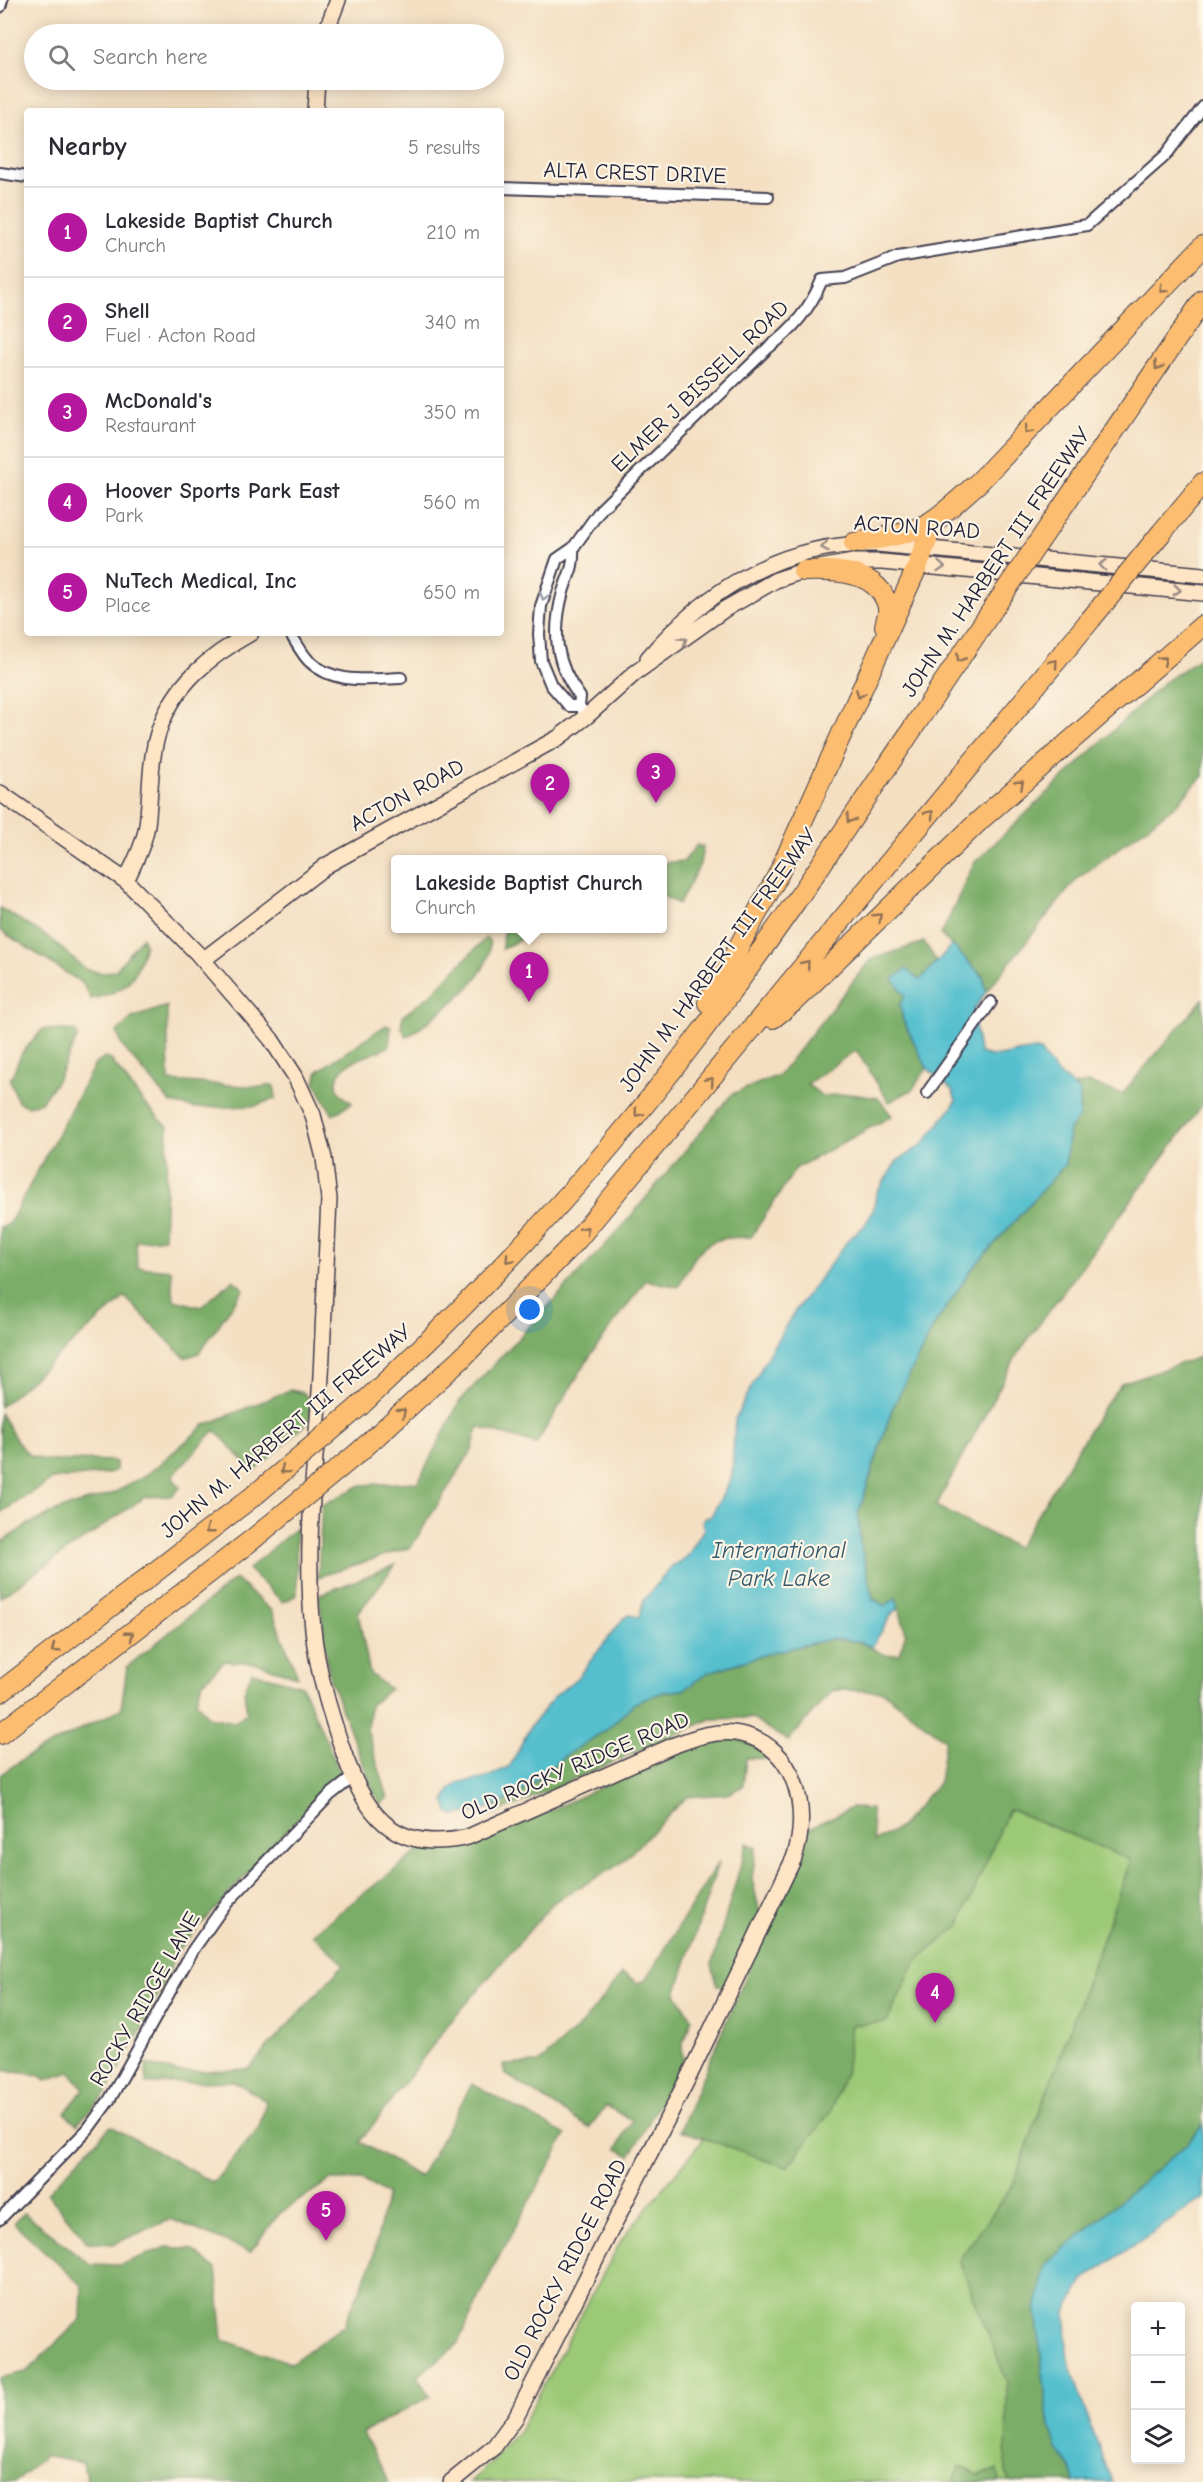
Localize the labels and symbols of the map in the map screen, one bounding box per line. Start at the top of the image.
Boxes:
street label: ALTA CREST DRIVE [543,157,727,189]
one-way arrow [1159,281,1170,292]
street label: ELMER J BISSELL ROAD [606,294,794,478]
one-way arrow [1154,359,1165,370]
street label: JOHN M. HARBERT III FREEWAY [896,422,1096,702]
one-way arrow [1025,422,1036,433]
street label: ACTON ROAD [853,510,981,544]
one-way arrow [821,540,831,553]
one-way arrow [1098,559,1108,572]
one-way arrow [937,560,946,573]
one-way arrow [1173,583,1182,596]
one-way arrow [539,590,551,601]
one-way arrow [677,637,688,648]
one-way arrow [956,651,967,662]
one-way arrow [1156,656,1167,667]
one-way arrow [1047,659,1058,670]
one-way arrow [855,688,867,699]
street label: ACTON ROAD [345,753,469,837]
pin: 3 [636,754,676,803]
pin: 2 [530,764,570,814]
one-way arrow [1013,780,1024,791]
one-way arrow [923,810,934,821]
one-way arrow [846,812,857,823]
street label: JOHN M. HARBERT III FREEWAY [614,823,822,1097]
one-way arrow [871,914,882,925]
pin: 1 [510,952,548,1002]
one-way arrow [799,960,810,971]
one-way arrow [702,1077,713,1088]
one-way arrow [634,1106,645,1117]
one-way arrow [577,1226,588,1237]
one-way arrow [505,1253,516,1263]
your location [515,1295,544,1324]
street label: JOHN M. HARBERT III FREEWAY [155,1318,417,1544]
one-way arrow [395,1408,406,1419]
one-way arrow [280,1462,291,1473]
one-way arrow [205,1522,216,1533]
water label: International Park Lake [711,1536,846,1592]
one-way arrow [123,1631,134,1642]
one-way arrow [51,1642,62,1653]
street label: OLD ROCKY RIDGE ROAD [457,1706,693,1826]
street label: ROCKY RIDGE LANE [84,1907,206,2091]
pin: 4 [916,1974,954,2023]
street label: OLD ROCKY RIDGE ROAD [498,2155,632,2385]
pin: 5 [306,2192,346,2241]

